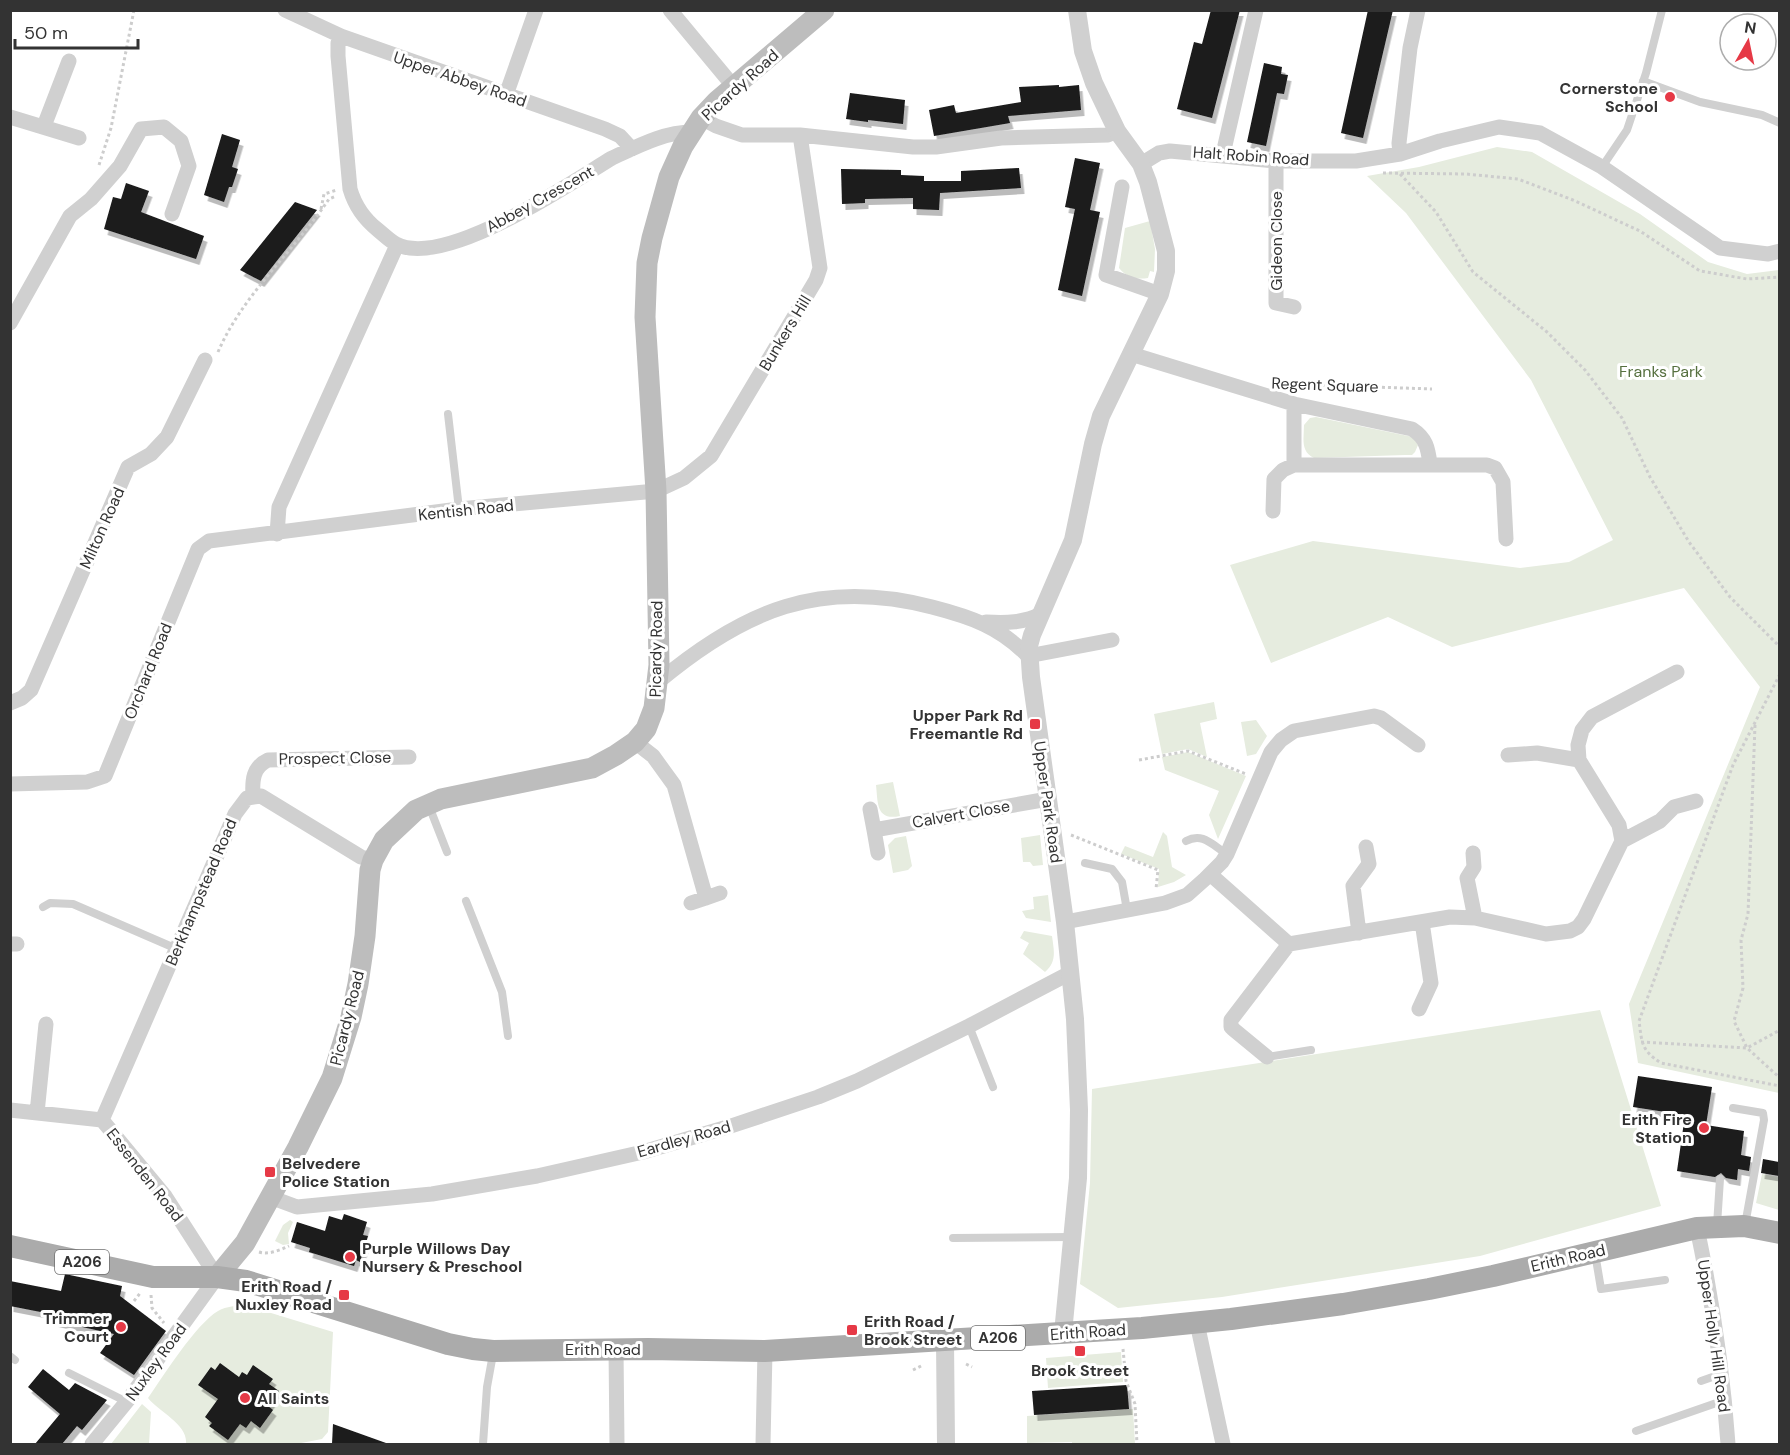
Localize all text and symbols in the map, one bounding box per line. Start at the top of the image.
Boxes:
scale bar [15,12,138,50]
north arrow [1718,12,1778,72]
text: N [1743,16,1758,39]
text: 50 m [24,21,68,45]
street label: Picardy Road [697,45,783,125]
street label: Upper Abbey Road [391,46,529,112]
place label: Cornerstone School [1560,78,1658,117]
marker: Cornerstone School [1663,90,1677,104]
street label: Halt Robin Road [1192,141,1310,171]
street label: Abbey Crescent [482,161,598,237]
street label: Gideon Close [1266,191,1287,291]
street label: Bunkers Hill [754,291,816,375]
park label: Franks Park [1619,361,1703,382]
street label: Regent Square [1271,373,1379,397]
street label: Milton Road [75,484,129,572]
street label: Kentish Road [417,495,515,525]
street label: Picardy Road [645,600,667,698]
street label: Orchard Road [119,620,177,722]
place label: Upper Park Rd Freemantle Rd [909,705,1023,744]
marker: Upper Park Rd Freemantle Rd [1028,717,1042,731]
street label: Upper Park Road [1029,740,1067,864]
street label: Prospect Close [279,747,391,769]
street label: Calvert Close [910,795,1012,833]
street label: Berkhampstead Road [160,815,242,969]
street label: Picardy Road [325,968,369,1068]
place label: Erith Fire Station [1622,1109,1692,1148]
street label: Eardley Road [635,1116,733,1162]
marker: Erith Fire Station [1697,1121,1711,1135]
street label: Essenden Road [102,1124,188,1226]
place label: Belvedere Police Station [282,1153,390,1192]
marker: Belvedere Police Station [263,1165,277,1179]
place label: Purple Willows Day Nursery & Preschool [362,1238,522,1277]
street label: Erith Road [1529,1239,1607,1277]
road number: A206 [55,1250,109,1274]
marker: Purple Willows Day Nursery & Preschool [343,1250,357,1264]
street label: Upper Holly Hill Road [1693,1258,1735,1414]
place label: Erith Road / Nuxley Road [235,1276,332,1315]
marker: Erith Road / Nuxley Road [337,1288,351,1302]
place label: Trimmer Court [43,1308,109,1347]
place label: Erith Road / Brook Street [864,1311,962,1350]
street label: Nuxley Road [121,1319,191,1405]
street label: Erith Road [1049,1319,1127,1345]
marker: Trimmer Court [114,1320,128,1334]
marker: Erith Road / Brook Street [845,1323,859,1337]
road number: A206 [971,1326,1025,1350]
street label: Erith Road [565,1339,641,1360]
marker: Brook Street [1073,1344,1087,1358]
place label: Brook Street [1031,1360,1129,1381]
place label: All Saints [257,1388,329,1409]
marker: All Saints [238,1391,252,1405]

